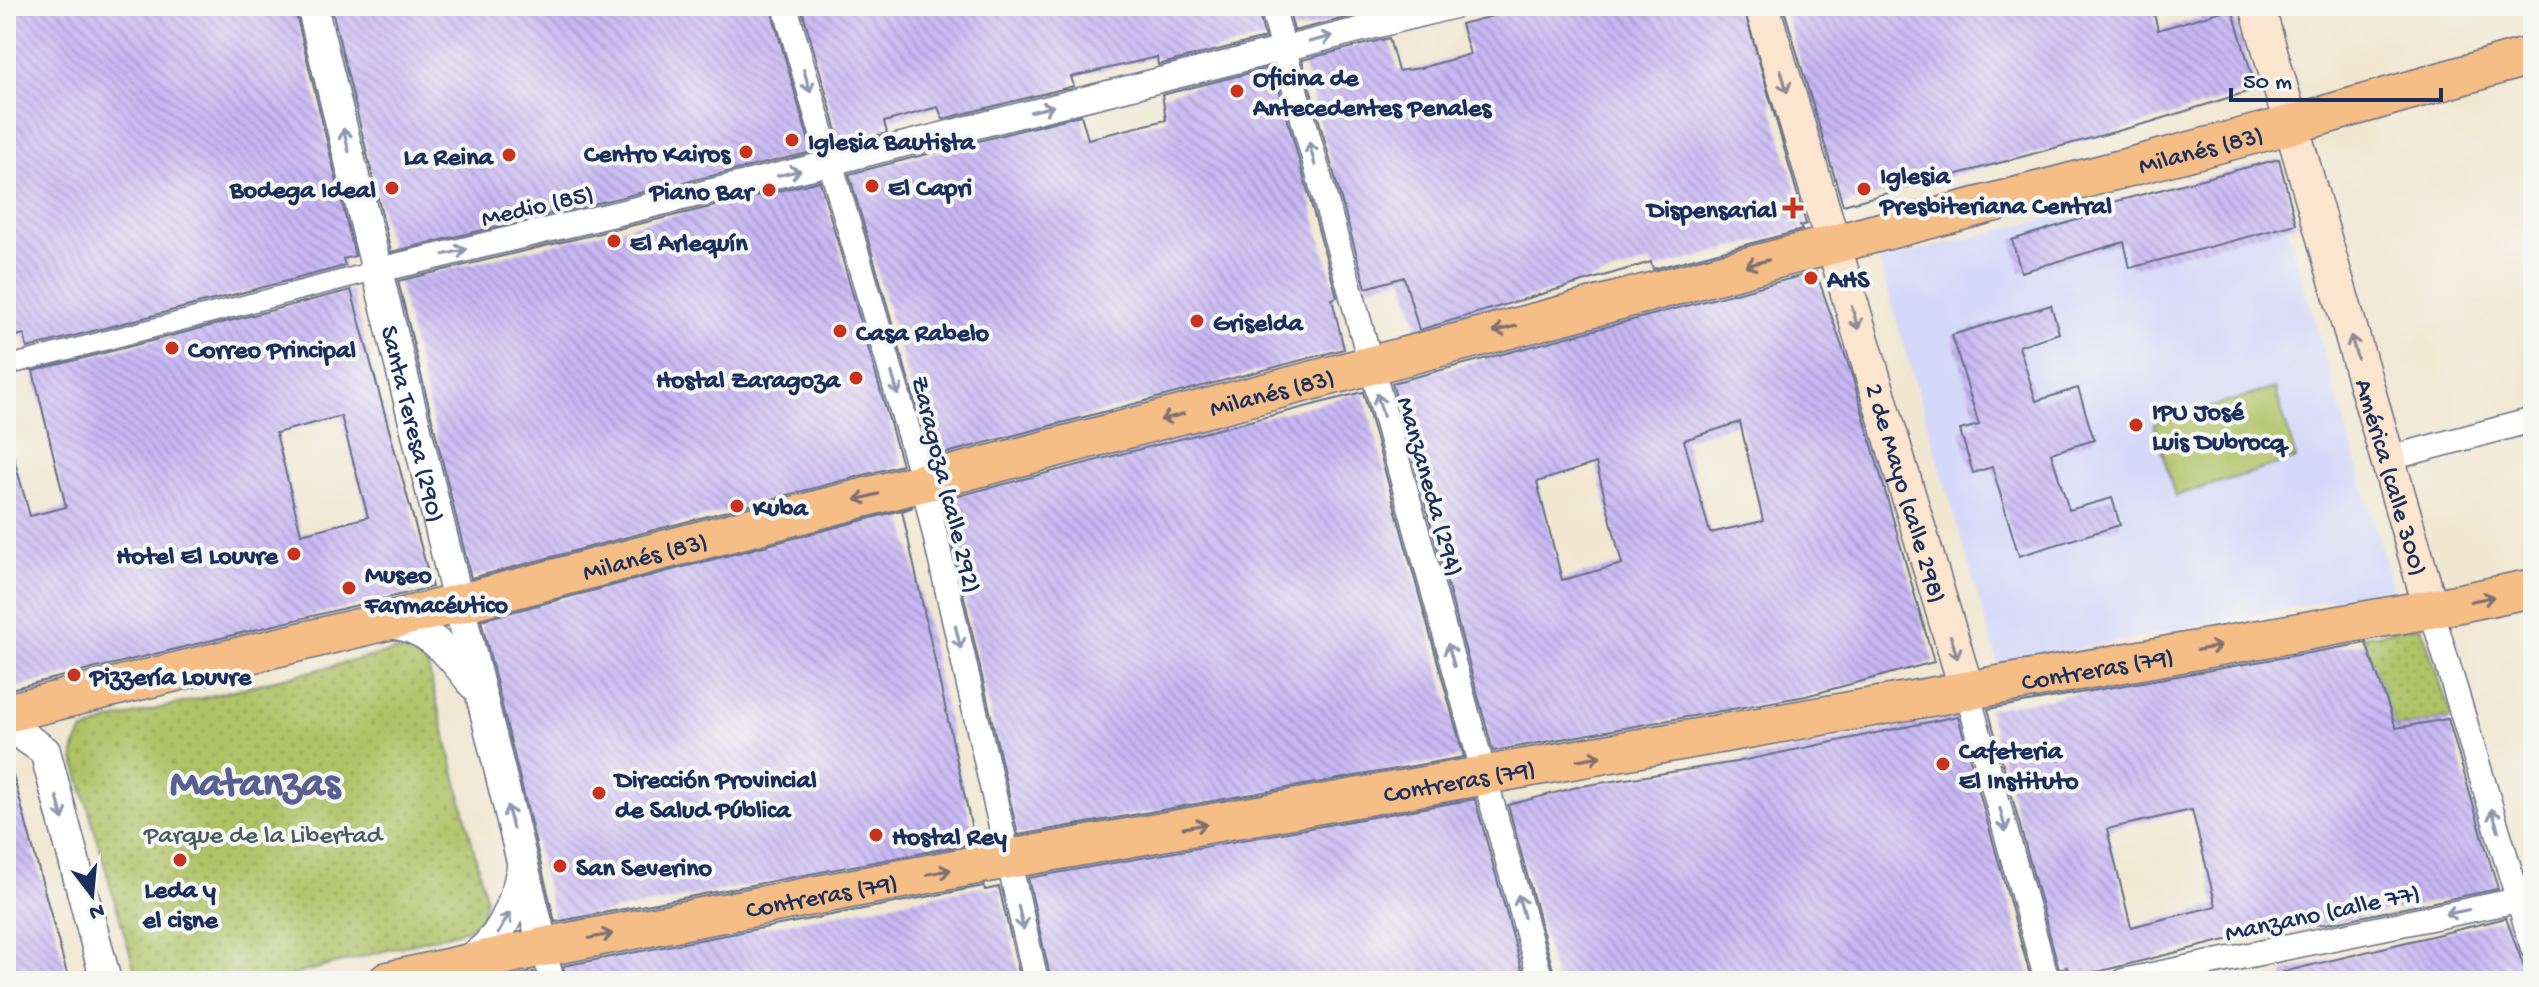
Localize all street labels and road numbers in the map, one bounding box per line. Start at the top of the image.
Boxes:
street label: Milanés (83) [2136,122,2267,184]
street label: Medio (85) [479,180,597,236]
street label: Santa Teresa (290) [371,323,449,526]
street label: Milanés (83) [1207,364,1339,427]
street label: Zaragoza (calle 292) [902,373,986,597]
street label: América (calle 300) [2345,376,2432,580]
street label: 2 de Mayo (calle 298) [1856,380,1951,608]
street label: Manzaneda (294) [1387,394,1468,580]
street label: Milanés (83) [580,528,712,590]
street label: Contreras (79) [2020,643,2177,701]
street label: Contreras (79) [1381,756,1538,813]
street label: Contreras (79) [744,869,901,928]
street label: Manzano (calle 77) [2222,880,2423,951]

